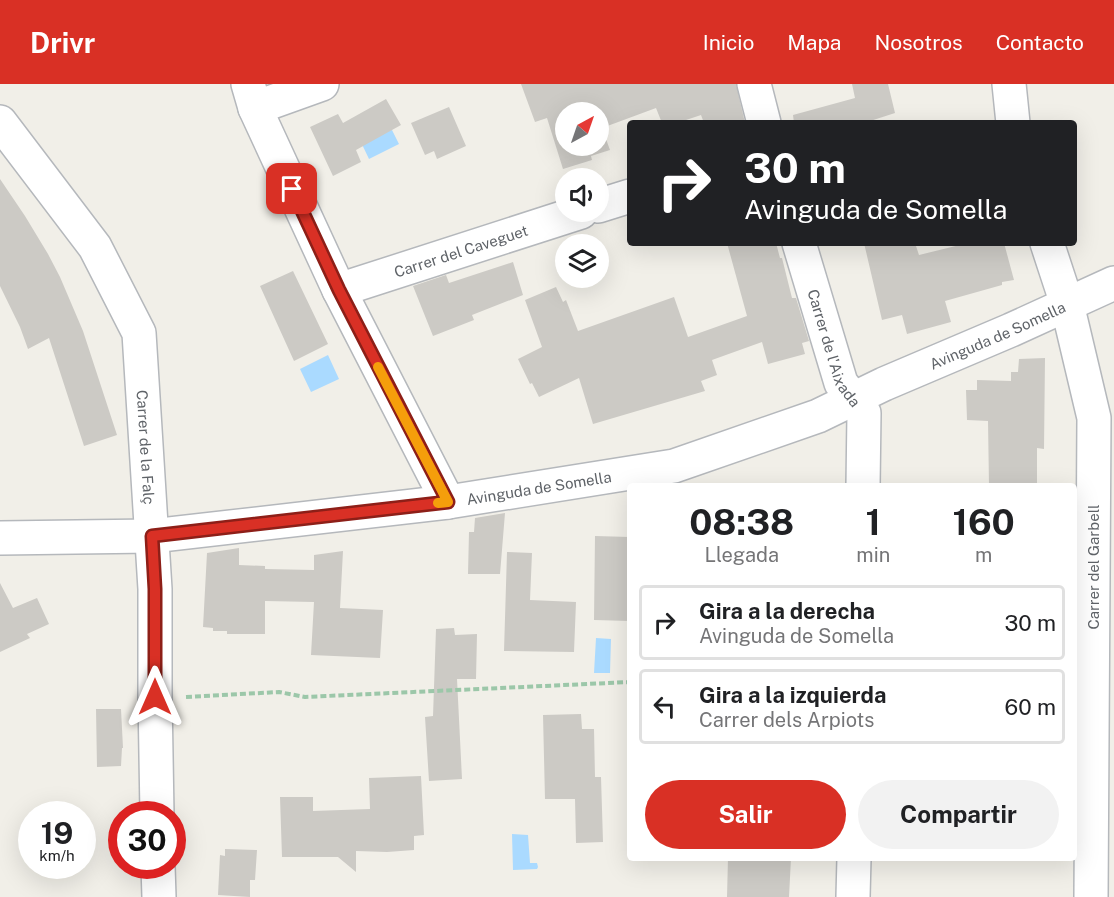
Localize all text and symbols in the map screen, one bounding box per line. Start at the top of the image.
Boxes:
text: Drivr [30,26,95,59]
text: Inicio [703,30,754,55]
text: Mapa [787,30,841,55]
text: Nosotros [874,30,963,55]
text: Contacto [996,30,1084,55]
north arrow [555,102,609,156]
map controls [555,102,609,288]
text: 30 m [744,143,846,192]
icon: right [645,144,723,222]
pin [266,163,317,214]
button: sound [555,168,609,222]
icon: arrive [275,172,308,205]
text: Avinguda de Somella [744,193,1007,225]
street label: Carrer del Caveguet [392,221,530,280]
button: layers [555,234,609,288]
street label: Carrer de l'Aixada [805,287,864,410]
street label: Avinguda de Somella [927,298,1068,372]
street label: Carrer de la Falç [134,389,158,505]
street label: Avinguda de Somella [465,468,613,507]
text: 08:38 [689,501,794,543]
text: 1 [866,501,881,543]
text: 160 [952,501,1015,543]
street label: Carrer del Garbell [1085,504,1102,630]
text: Llegada [704,543,779,567]
text: min [856,543,890,567]
text: m [975,543,992,567]
text: Gira a la derecha [699,598,875,624]
icon: right [648,606,681,639]
text: 30 m [1004,610,1056,636]
text: Avinguda de Somella [699,624,894,648]
position arrow [123,665,187,729]
text: Gira a la izquierda [699,682,886,708]
icon: left [648,690,681,723]
text: 60 m [1005,694,1056,720]
text: Carrer dels Arpiots [699,708,874,732]
button: Salir [645,780,846,849]
button: Compartir [858,780,1059,849]
speed limit sign: 30 [108,801,186,879]
text: 19 [41,815,73,851]
text: km/h [39,847,75,864]

